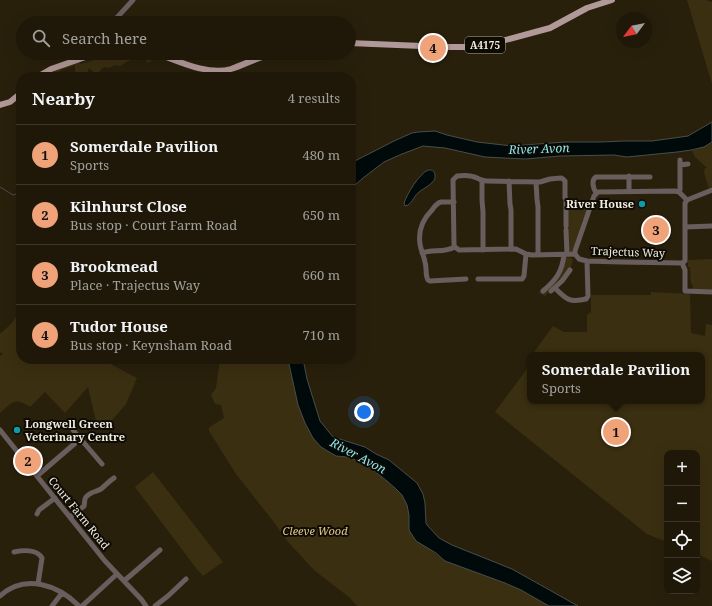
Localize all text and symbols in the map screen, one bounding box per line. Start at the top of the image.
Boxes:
north arrow [616,12,652,48]
search box [16,16,356,60]
icon: search [30,27,52,49]
text: Search here [62,28,147,48]
pin: 4 [420,33,446,63]
road number: A4175 [465,37,505,53]
text: Nearby [32,87,95,110]
text: 4 results [288,89,340,107]
text: Somerdale Pavilion [70,136,218,156]
water label: River Avon [507,139,570,158]
text: 1 [41,146,49,164]
text: 480 m [303,146,340,164]
text: Sports [70,156,109,174]
text: Kilnhurst Close [70,196,187,216]
place label: River House [566,196,634,211]
marker: River House [637,199,647,209]
text: 2 [41,206,49,224]
text: 650 m [303,206,340,224]
pin: 3 [643,215,669,245]
text: Bus stop · Court Farm Road [70,216,237,234]
street label: Trajectus Way [591,243,666,260]
text: Brookmead [70,256,158,276]
text: 3 [41,266,49,284]
text: 660 m [303,266,340,284]
text: Place · Trajectus Way [70,276,200,294]
text: Tudor House [70,316,168,336]
text: 4 [41,326,49,344]
text: 710 m [303,326,340,344]
text: Bus stop · Keynsham Road [70,336,232,354]
popup [527,352,705,404]
text: Somerdale Pavilion [542,359,690,379]
text: Sports [542,379,581,397]
your location [354,402,374,422]
place label: Longwell Green Veterinary Centre [25,416,125,444]
pin: 1 [603,417,629,447]
marker: Longwell Green Veterinary Centre [12,425,22,435]
water label: River Avon [326,433,389,477]
pin: 2 [15,446,41,476]
map controls [664,450,700,594]
button: + [664,450,700,486]
street label: Court Farm Road [45,473,113,552]
button: − [664,486,700,522]
button: locate [664,522,700,558]
park label: Cleeve Wood [282,523,348,538]
button: layers [664,558,700,594]

